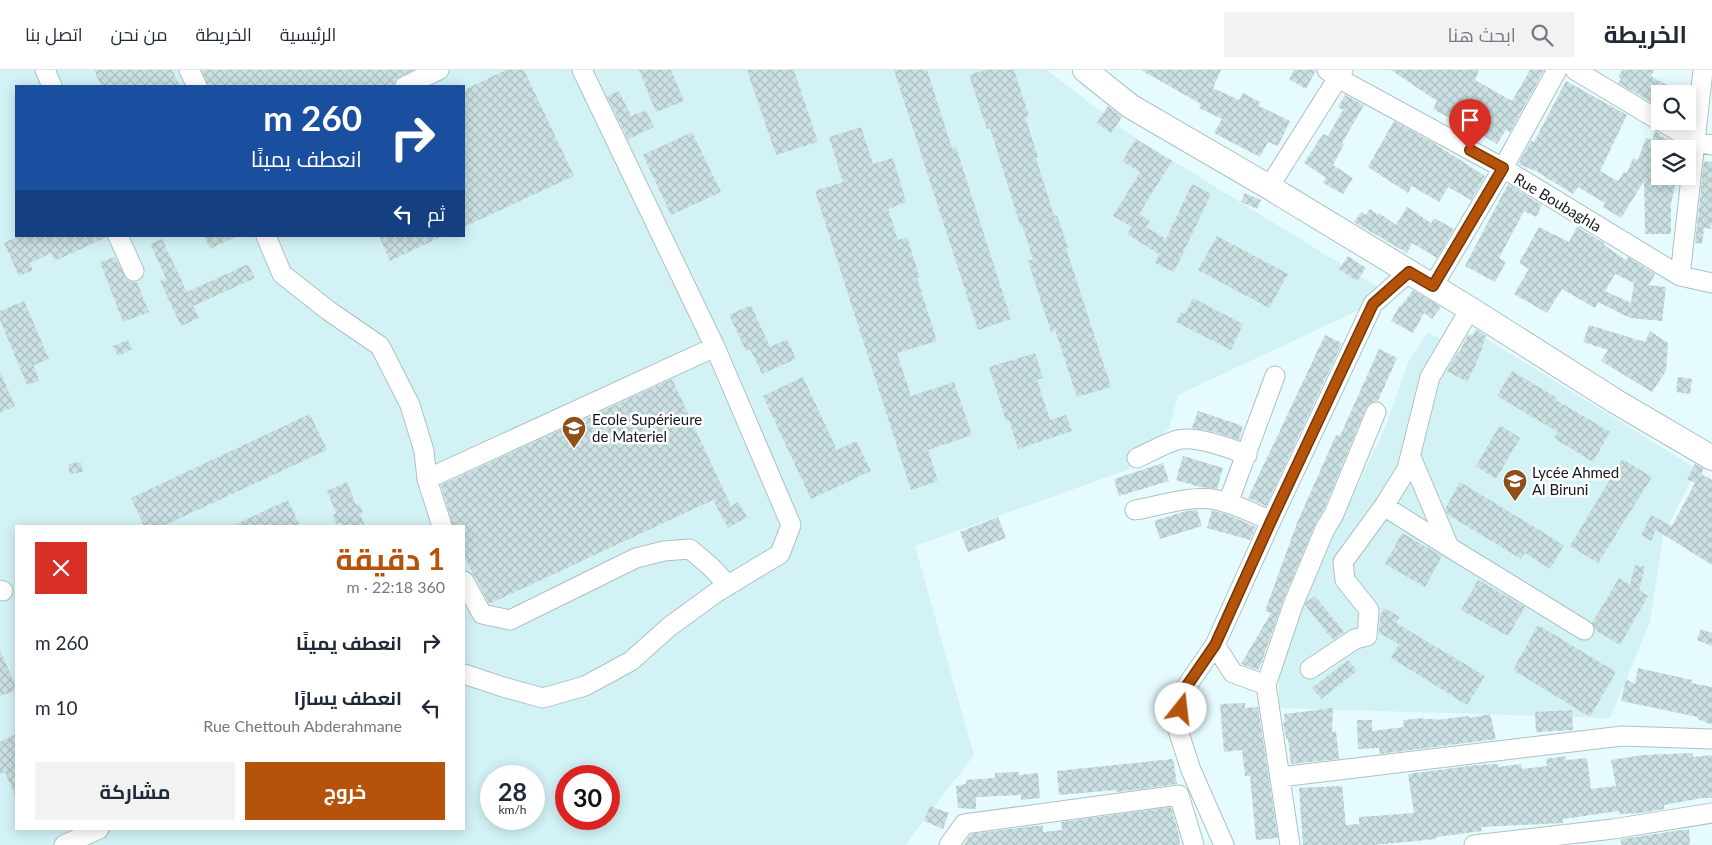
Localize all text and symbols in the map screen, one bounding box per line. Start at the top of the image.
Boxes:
search box [1224,12,1574,57]
text: الخريطة [1604,19,1687,48]
icon: search [1528,21,1556,49]
text: اتصل بنا [25,23,83,45]
text: من نحن [111,23,168,45]
text: الخريطة [196,23,252,45]
text: الرئيسية [280,23,336,45]
text: ابحث هنا [1447,23,1516,46]
map controls [1651,85,1696,185]
button: search [1651,85,1696,130]
text: 260 m [263,96,362,138]
pin [1449,99,1491,150]
icon: right [380,105,445,170]
icon: arrive [1456,106,1484,134]
button: layers [1651,140,1696,185]
text: انعطف يمينًا [251,145,362,172]
street label: Rue Boubaghla [1511,169,1605,235]
icon: left [389,200,417,228]
text: ثم [427,202,445,225]
place label: Ecole Supérieure de Materiel [592,410,702,445]
school or university icon: Ecole Supérieure de Materiel [561,415,587,449]
place label: Lycée Ahmed Al Biruni [1532,463,1619,498]
school or university icon: Lycée Ahmed Al Biruni [1502,468,1528,502]
text: 1 دقيقة [335,540,445,576]
button: close [35,542,87,594]
text: 360 m · 22:18 [346,577,445,596]
icon: right [417,629,445,657]
text: 260 m [35,631,89,654]
text: انعطف يمينًا [296,631,402,654]
position arrow [1154,682,1206,734]
text: انعطف يسارًا [294,686,402,709]
icon: left [417,694,445,722]
text: 10 m [35,696,78,719]
text: Rue Chettouh Abderahmane [203,716,402,735]
button: مشاركة [35,762,235,820]
button: خروج [245,762,445,820]
speed limit sign: 30 [555,765,620,830]
text: 28 [498,776,527,806]
text: km/h [498,802,527,817]

